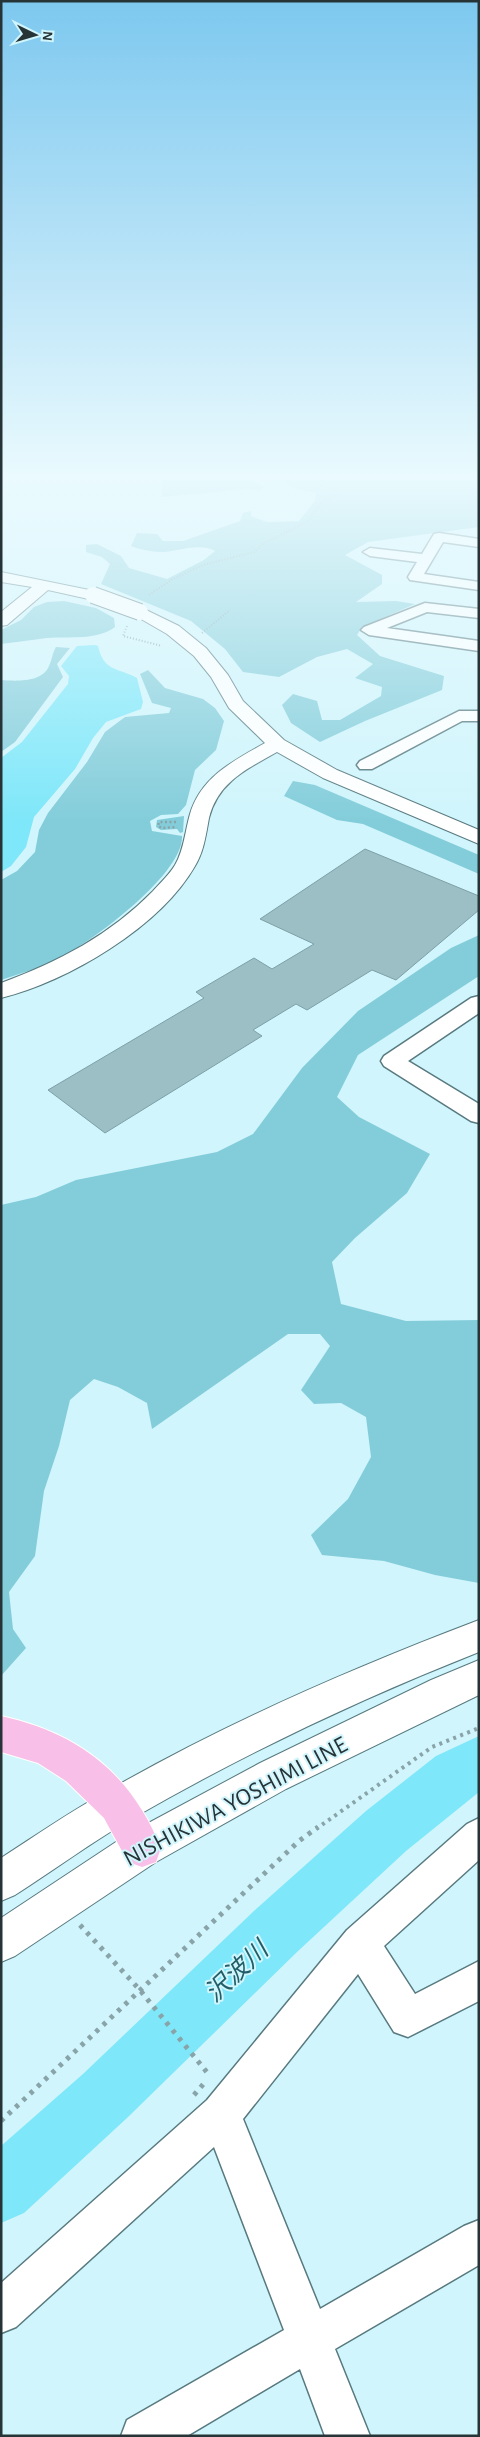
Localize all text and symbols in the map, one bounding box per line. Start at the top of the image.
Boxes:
north arrow [10,10,60,60]
text: N [40,31,54,42]
street label: NISHIKIWA YOSHIMI LINE [120,1732,352,1871]
water label: 沢波川 [200,1934,275,2007]

